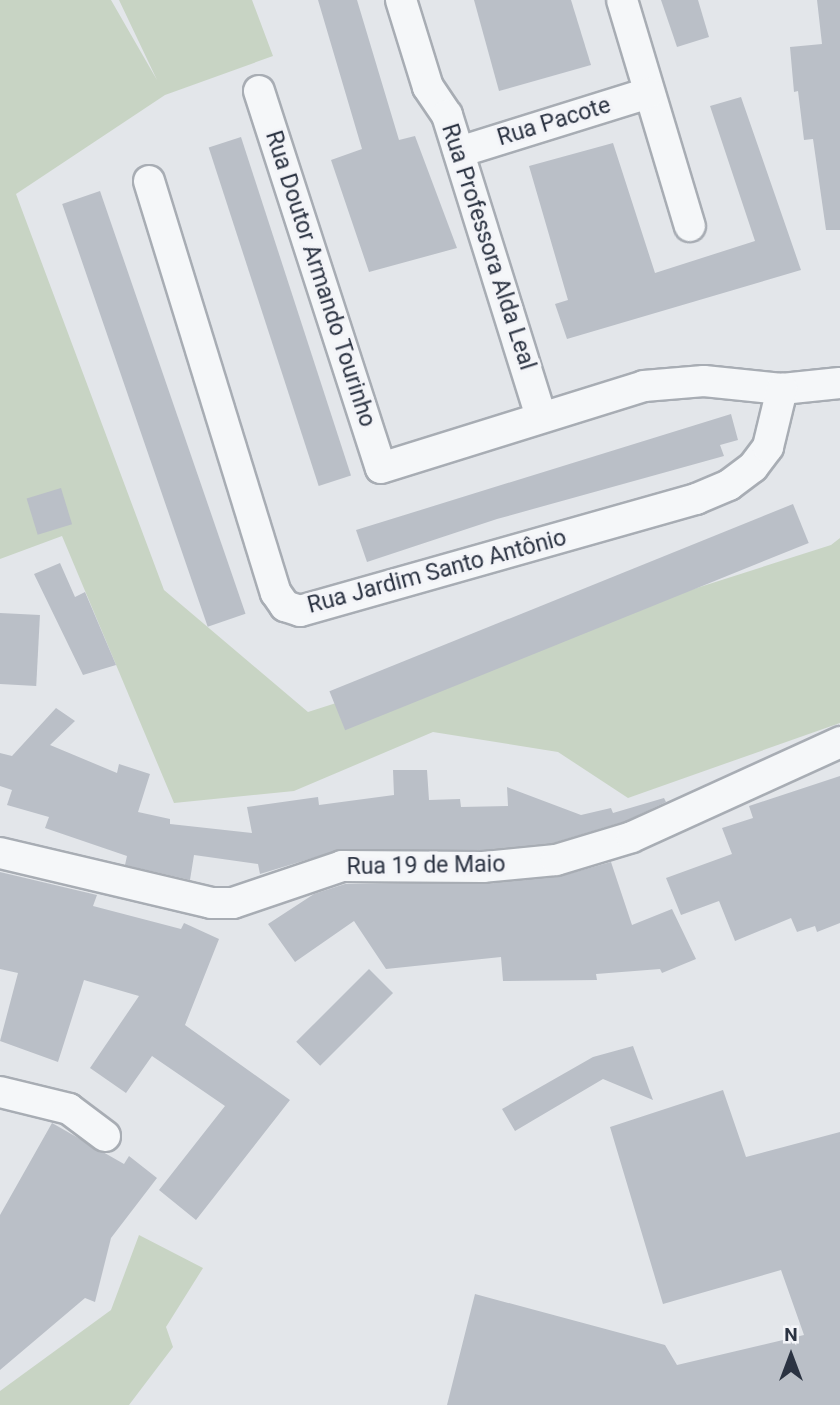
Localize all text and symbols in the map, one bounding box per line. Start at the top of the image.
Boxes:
street label: Rua Pacote [494,92,614,152]
street label: Rua Professora Alda Leal [435,120,541,374]
street label: Rua Doutor Armando Tourinho [259,127,381,431]
street label: Rua Jardim Santo Antônio [305,524,569,620]
street label: Rua 19 de Maio [346,851,506,881]
north arrow [756,1321,826,1391]
text: N [784,1323,798,1346]

